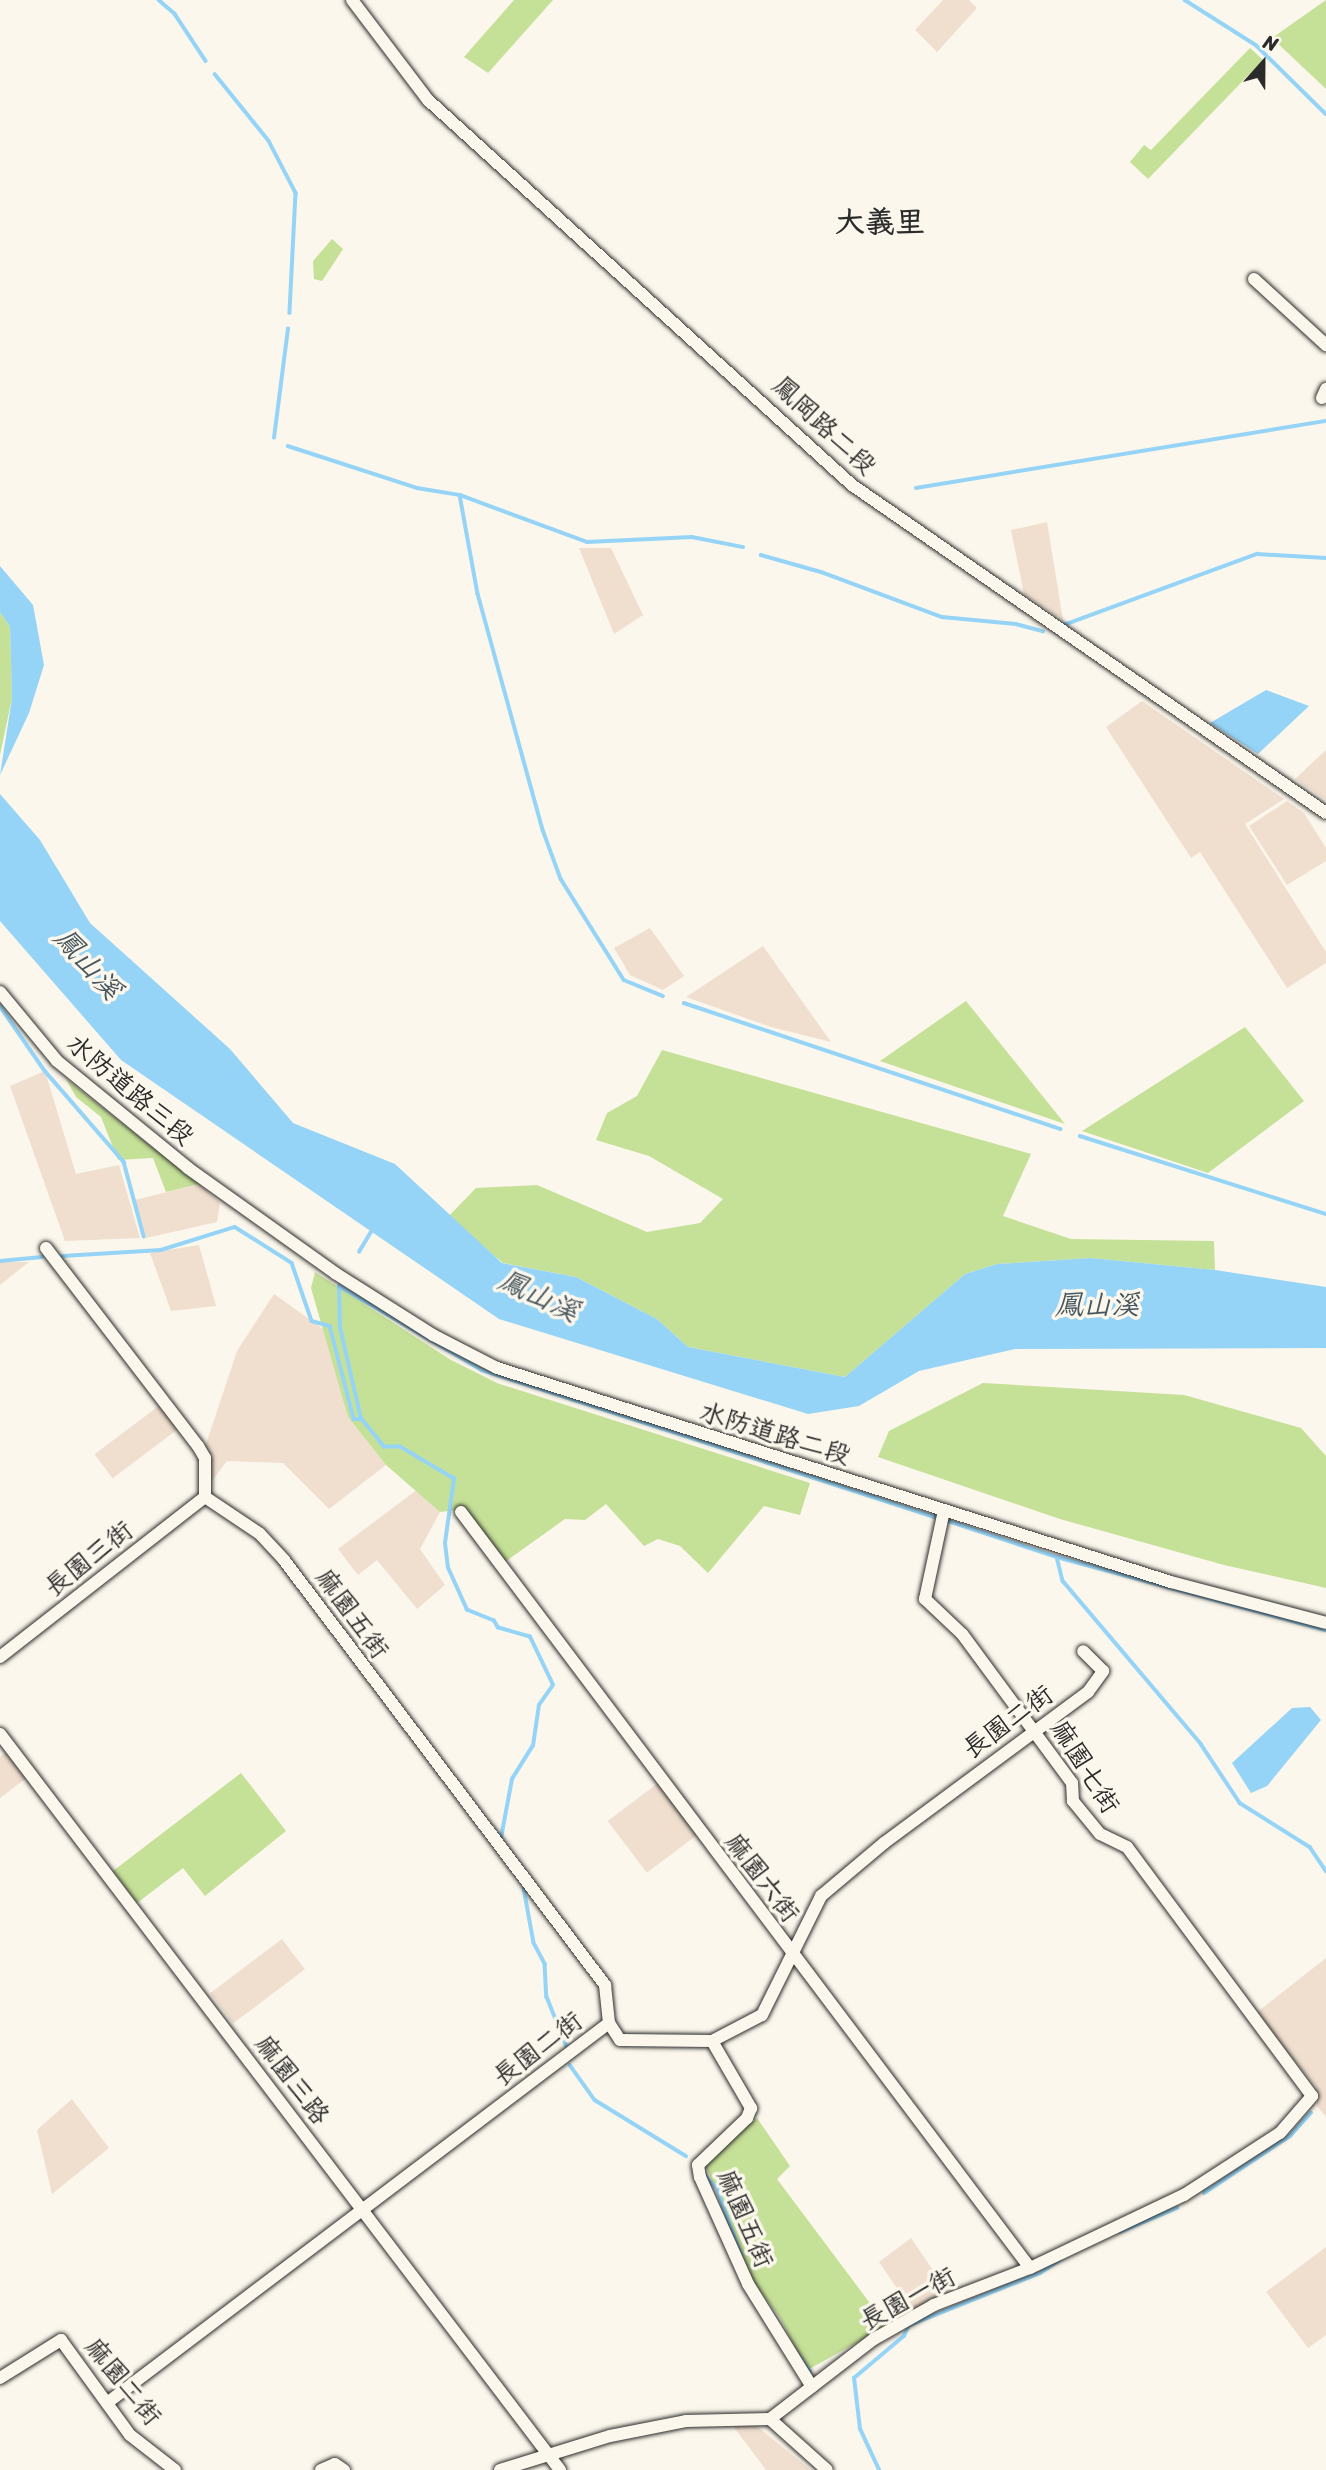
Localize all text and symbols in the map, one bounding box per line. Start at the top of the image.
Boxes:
text: N [1259,25,1283,61]
north arrow [1228,28,1298,98]
district label: 大義里 [835,204,925,240]
street label: 鳳岡路二段 [766,370,882,482]
water label: 鳳山溪 [47,922,129,1006]
street label: 水防道路三段 [60,1028,200,1152]
water label: 鳳山溪 [494,1263,584,1329]
water label: 鳳山溪 [1055,1288,1139,1322]
street label: 水防道路二段 [696,1396,854,1472]
street label: 長園三街 [38,1515,140,1603]
street label: 麻園五街 [309,1563,395,1665]
street label: 長園二街 [957,1679,1059,1765]
street label: 麻園七街 [1044,1715,1126,1819]
street label: 麻園六街 [718,1827,806,1929]
street label: 長園二街 [487,2005,589,2093]
street label: 麻園三路 [248,2029,336,2131]
street label: 麻園五街 [710,2165,780,2273]
street label: 長園一街 [855,2261,961,2337]
street label: 麻園二街 [78,2332,168,2432]

